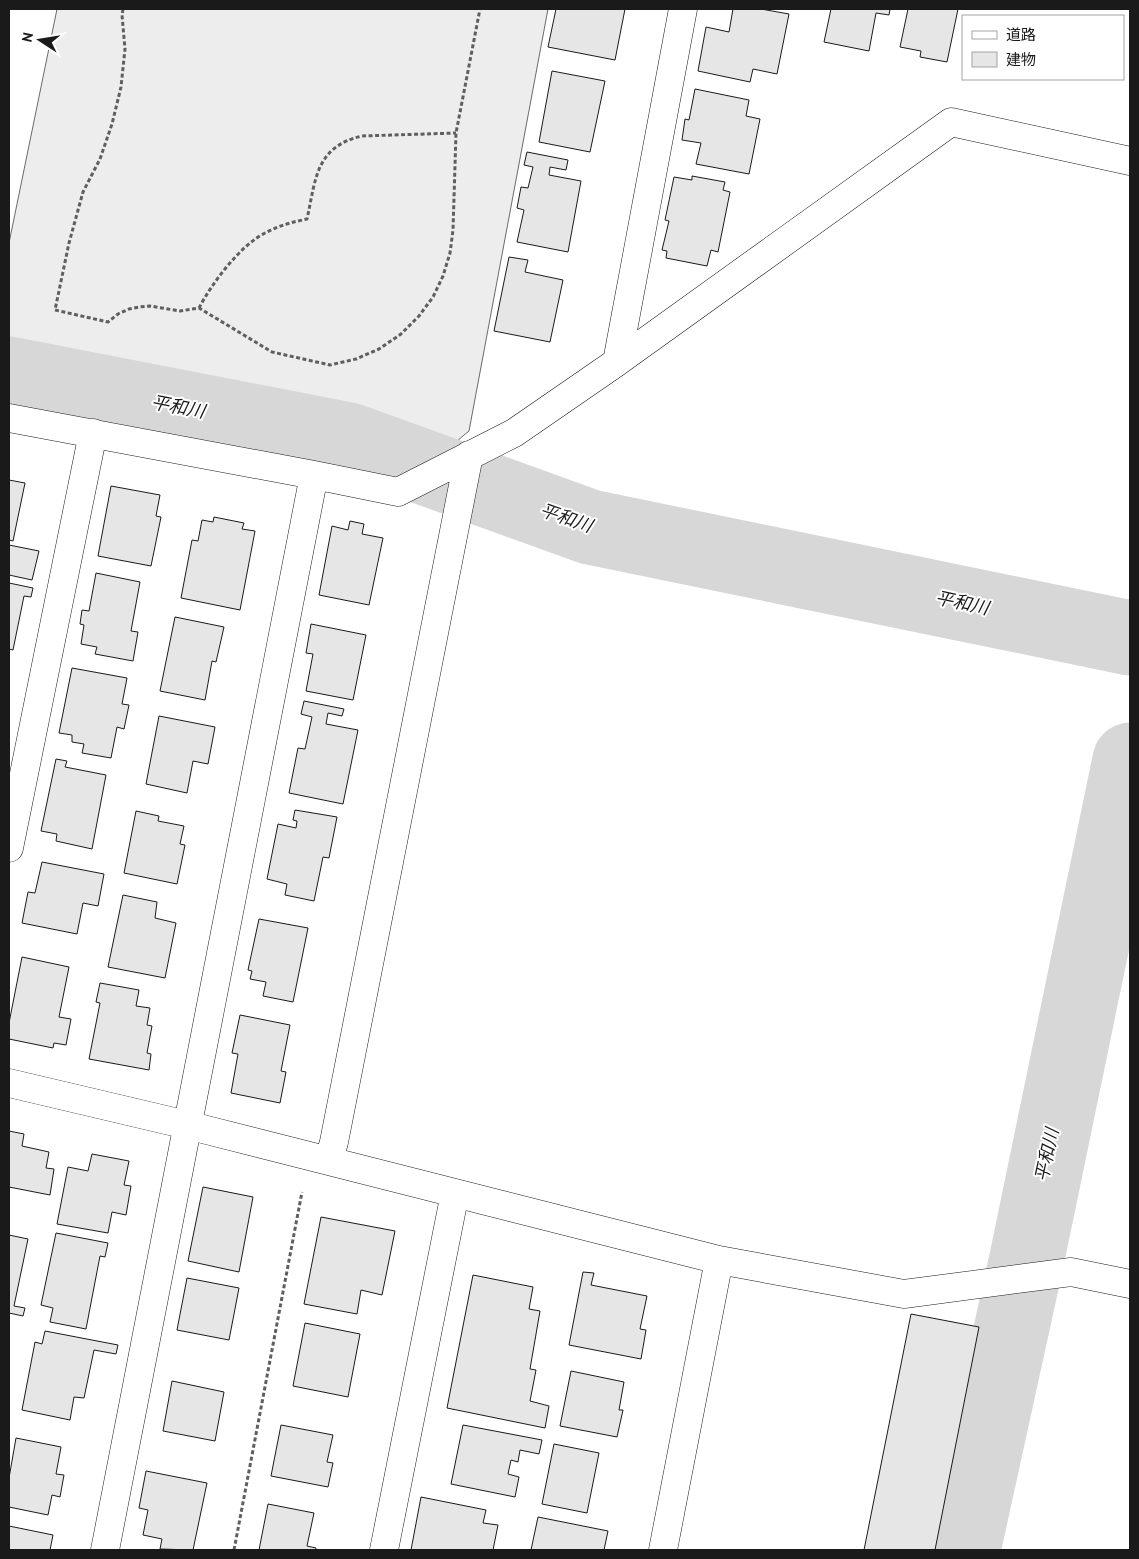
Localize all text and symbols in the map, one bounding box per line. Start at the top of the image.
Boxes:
north arrow [15,15,65,65]
legend [962,15,1124,80]
text: 道路 [1006,25,1036,44]
text: N [18,31,37,44]
text: 建物 [1006,50,1036,69]
water label: 平和川 [149,390,209,423]
water label: 平和川 [537,498,597,538]
water label: 平和川 [933,586,993,620]
water label: 平和川 [1030,1124,1064,1184]

